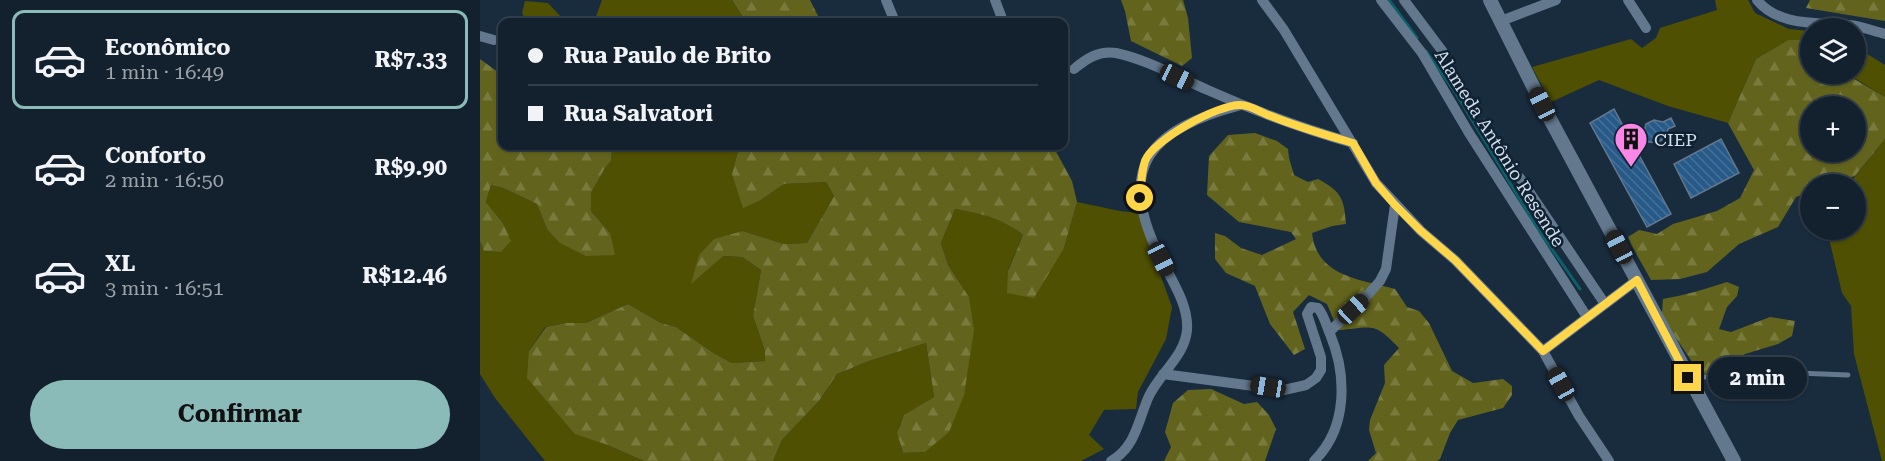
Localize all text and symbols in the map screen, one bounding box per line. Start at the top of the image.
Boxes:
map controls [1800,18,1866,240]
button: layers [1800,18,1866,84]
icon: car [33,33,87,87]
text: Econômico [105,35,231,60]
text: Rua Paulo de Brito [564,43,771,68]
street label: Alameda Antônio Resende [1431,45,1570,251]
text: R$7.33 [374,47,447,72]
text: 1 min · 16:49 [105,60,224,84]
car [1157,61,1197,93]
car [1526,84,1558,124]
button: + [1800,96,1866,162]
text: Rua Salvatori [564,101,713,126]
building icon: CIEP [1613,121,1649,168]
place label: CIEP [1654,129,1697,150]
icon: car [33,141,87,195]
text: Conforto [105,143,206,168]
text: R$9.90 [374,155,447,180]
text: 2 min · 16:50 [105,168,224,192]
button: − [1800,174,1866,240]
route start [1126,184,1153,211]
car [1603,227,1635,267]
car [1145,239,1177,279]
icon: car [33,249,87,303]
text: XL [105,251,135,276]
text: R$12.46 [362,263,447,288]
text: 3 min · 16:51 [105,276,224,300]
car [1334,290,1372,328]
callout: 2 min [1709,357,1808,399]
car [1544,364,1578,404]
route end [1674,364,1701,391]
text: 2 min [1730,366,1785,390]
car [1249,375,1287,399]
button: Confirmar [30,380,450,449]

